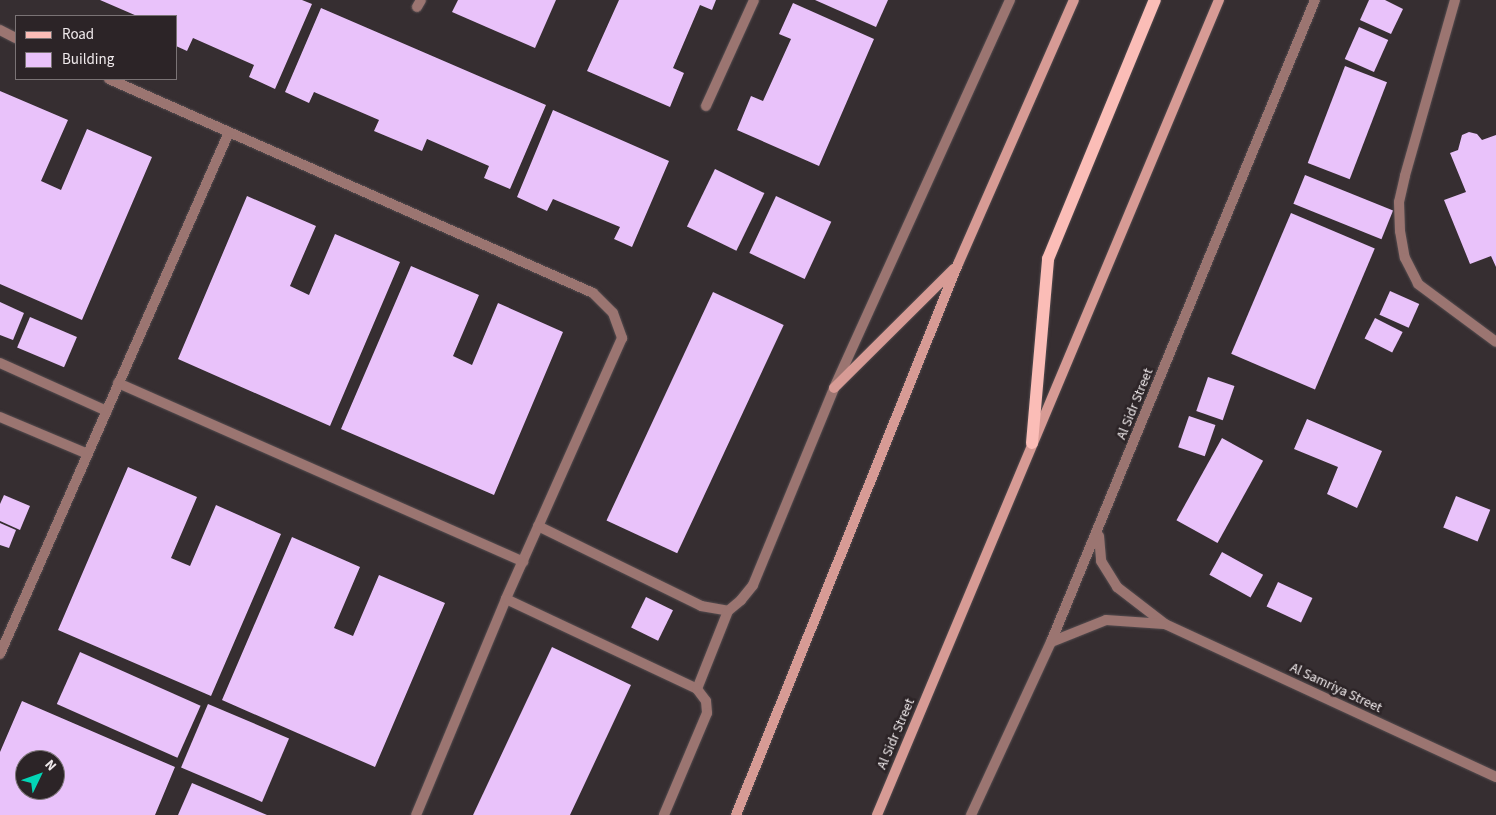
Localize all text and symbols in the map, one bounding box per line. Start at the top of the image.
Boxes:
legend [15,15,178,80]
text: Road [62,24,94,45]
text: Building [62,49,114,70]
street label: Al Sidr Street [1113,366,1157,442]
street label: Al Samriya Street [1287,659,1385,717]
street label: Al Sidr Street [874,696,918,772]
north arrow [15,750,65,800]
text: N [40,755,61,776]

